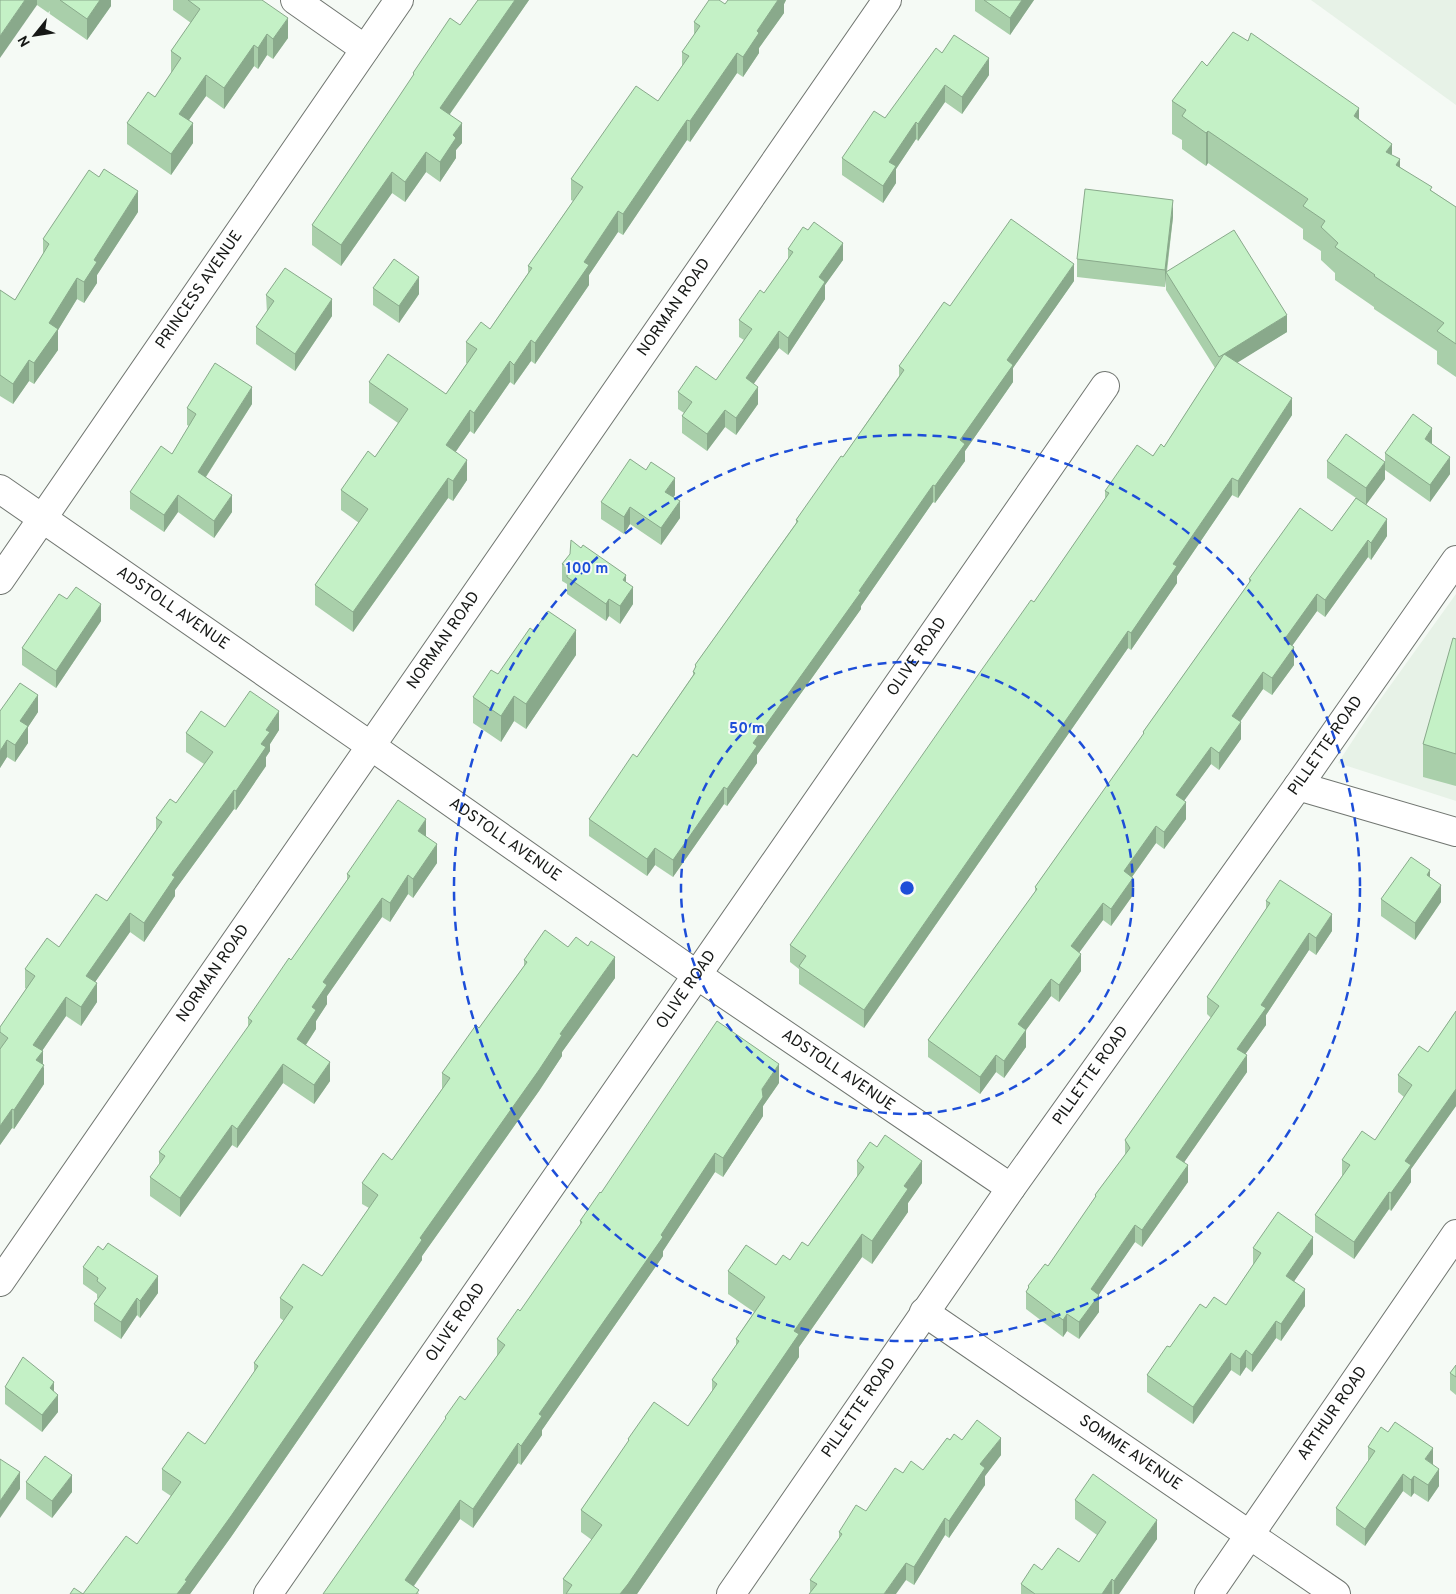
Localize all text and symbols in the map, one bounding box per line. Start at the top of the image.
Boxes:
north arrow [10,10,60,60]
text: N [15,32,35,49]
street label: PRINCESS AVENUE [152,227,247,353]
street label: NORMAN ROAD [633,255,715,360]
text: 100 m [566,560,608,579]
street label: ADSTOLL AVENUE [112,563,233,655]
street label: NORMAN ROAD [403,588,485,693]
street label: OLIVE ROAD [883,614,952,700]
street label: PILLETTE ROAD [1284,692,1368,800]
text: 50 m [729,720,765,739]
street label: ADSTOLL AVENUE [445,794,565,886]
centre of rings [898,879,916,897]
street label: NORMAN ROAD [172,921,254,1027]
street label: OLIVE ROAD [652,947,721,1033]
street label: PILLETTE ROAD [1049,1022,1133,1129]
street label: ADSTOLL AVENUE [777,1025,898,1116]
street label: OLIVE ROAD [422,1279,490,1366]
street label: PILLETTE ROAD [818,1354,901,1462]
street label: ARTHUR ROAD [1294,1362,1372,1464]
street label: SOMME AVENUE [1075,1411,1186,1496]

